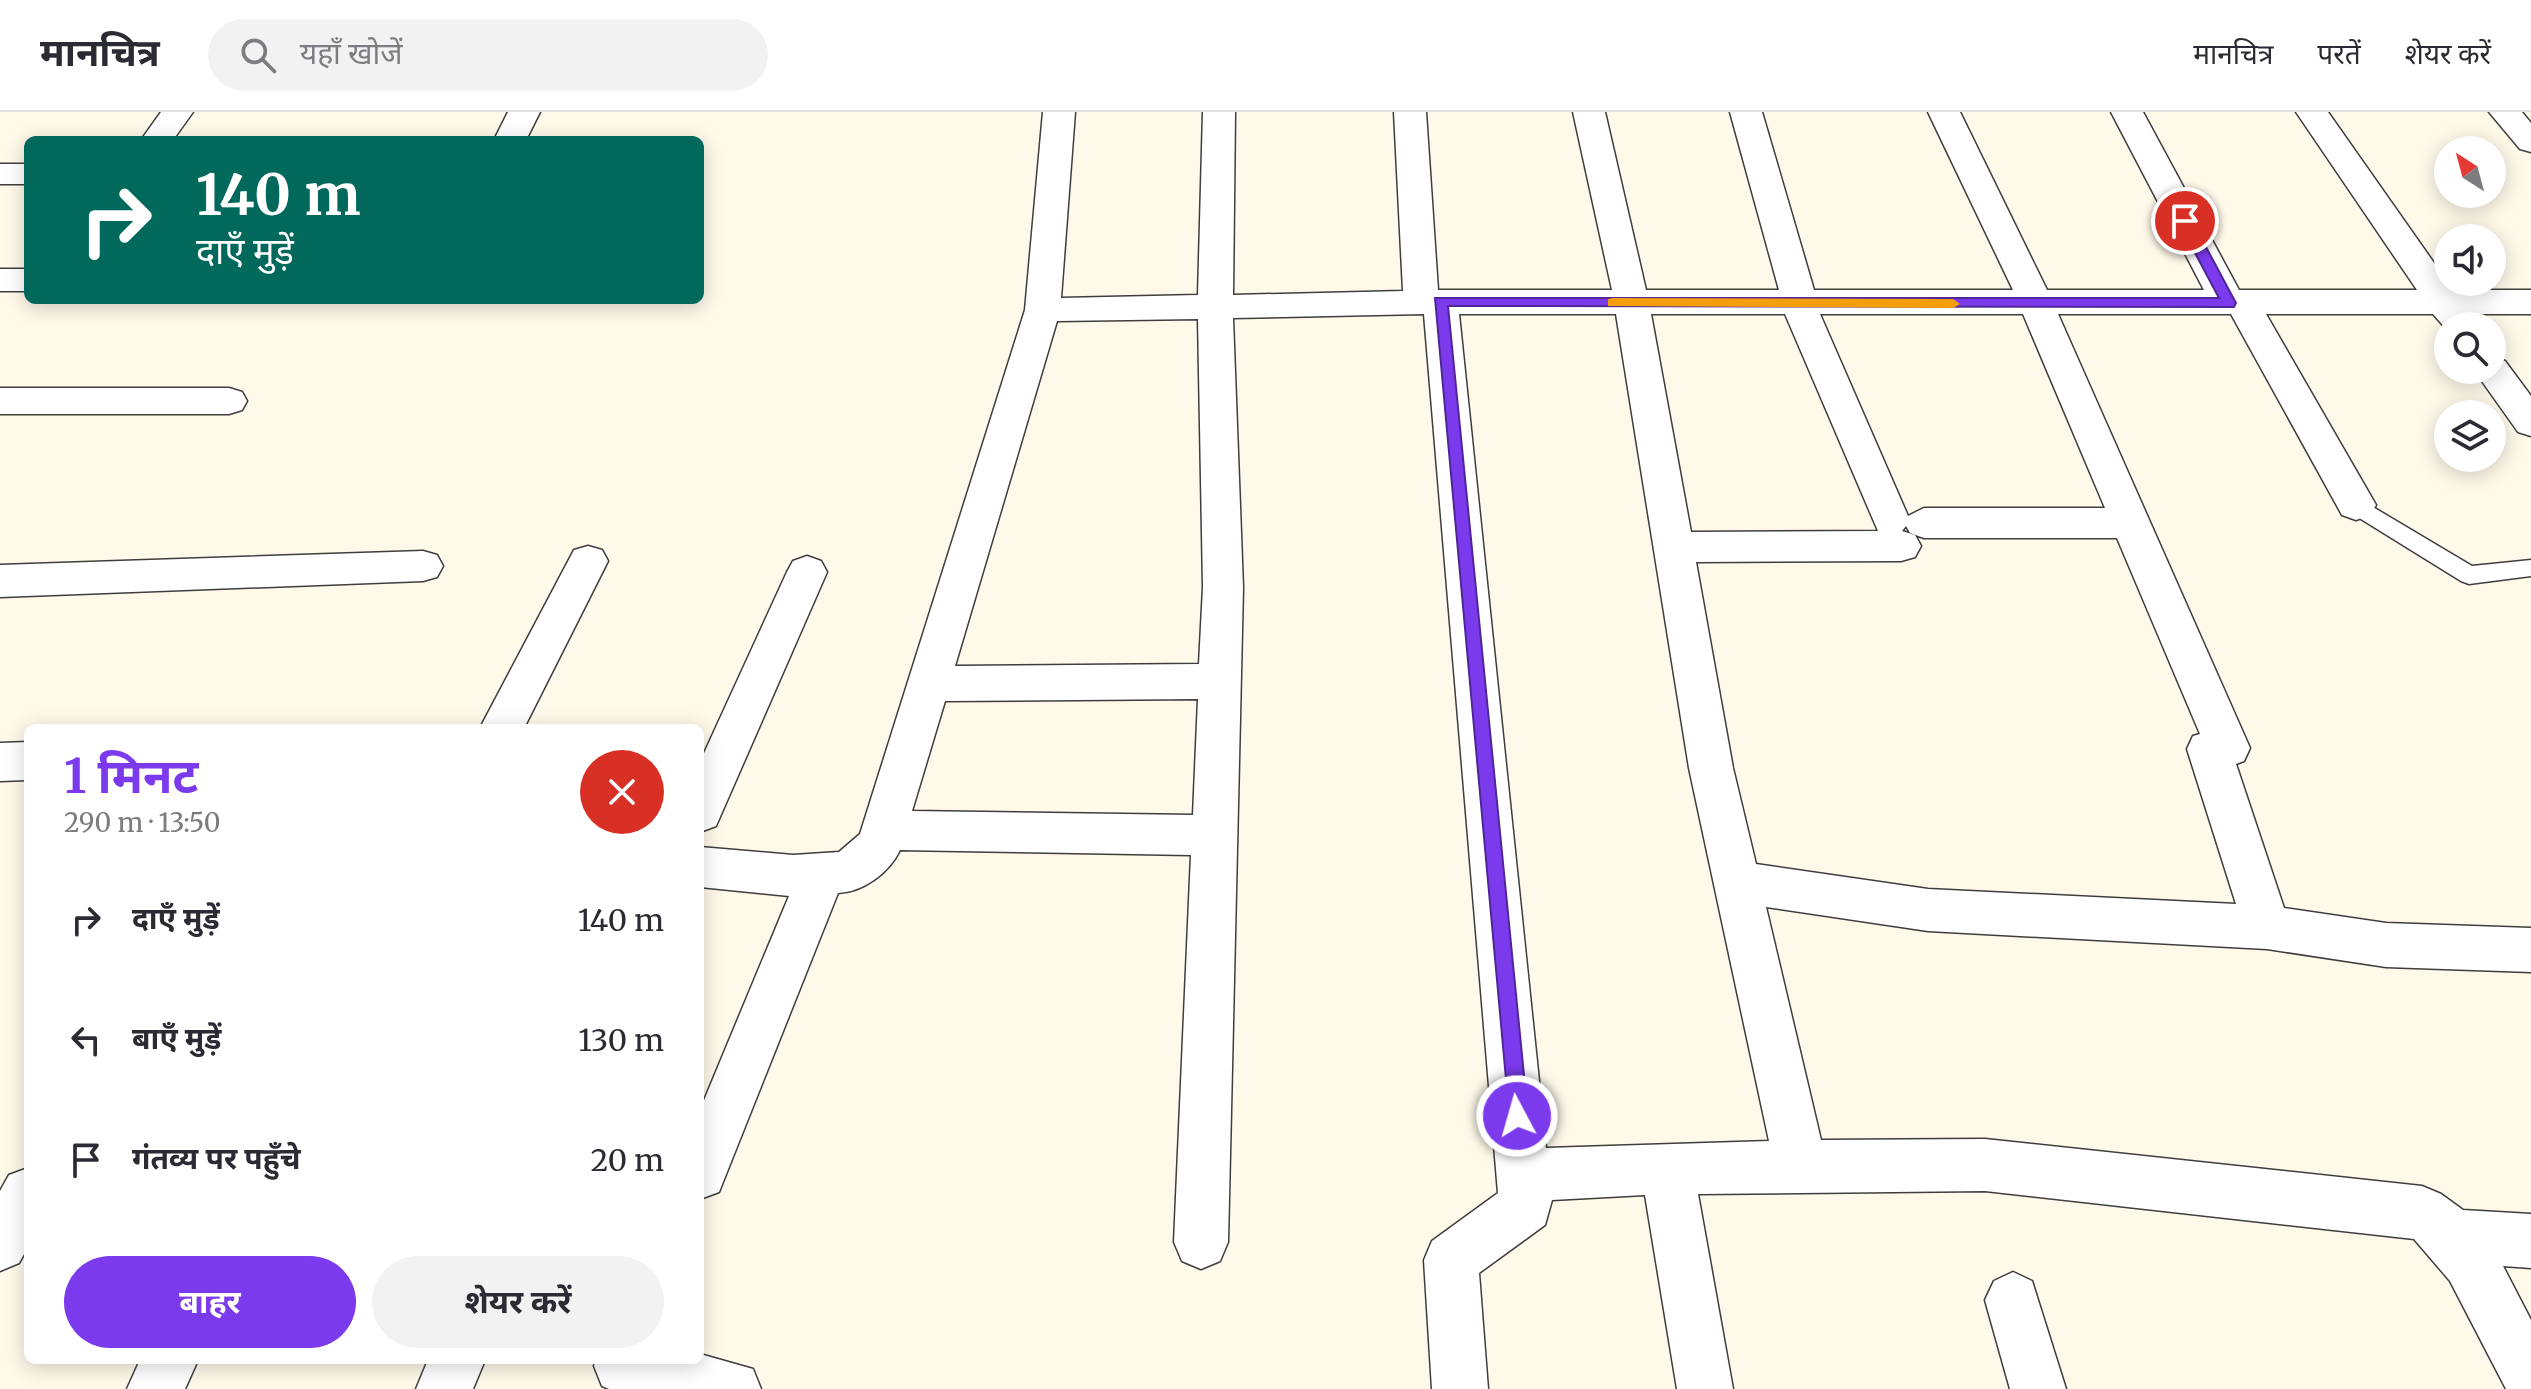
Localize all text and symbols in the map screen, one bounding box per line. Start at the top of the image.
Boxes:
search box [208,19,768,91]
text: मानचित्र [40,29,160,76]
icon: search [236,33,280,77]
text: यहाँ खोजें [300,34,403,72]
text: मानचित्र [2193,36,2273,72]
text: परतें [2317,36,2361,72]
text: शेयर करें [2405,36,2491,72]
north arrow [2434,136,2506,208]
map controls [2434,136,2506,472]
text: 140 m [196,160,361,230]
icon: right [64,168,168,272]
pin [2151,187,2219,255]
icon: arrive [2163,199,2207,243]
button: sound [2434,224,2506,296]
text: दाएँ मुड़ें [196,229,294,274]
button: search [2434,312,2506,384]
button: layers [2434,400,2506,472]
text: 1 मिनट [64,746,198,806]
button: close [580,750,664,834]
text: 290 m · 13:50 [64,806,220,839]
icon: right [64,898,108,942]
text: दाएँ मुड़ें [132,899,220,937]
text: 140 m [578,901,664,939]
icon: left [64,1018,108,1062]
text: बाएँ मुड़ें [132,1019,221,1057]
text: 130 m [578,1021,664,1059]
position arrow [1475,1074,1559,1158]
icon: arrive [64,1138,108,1182]
text: गंतव्य पर पहुँचे [132,1139,300,1177]
text: 20 m [591,1141,664,1179]
button: बाहर [64,1256,356,1348]
button: शेयर करें [372,1256,664,1348]

